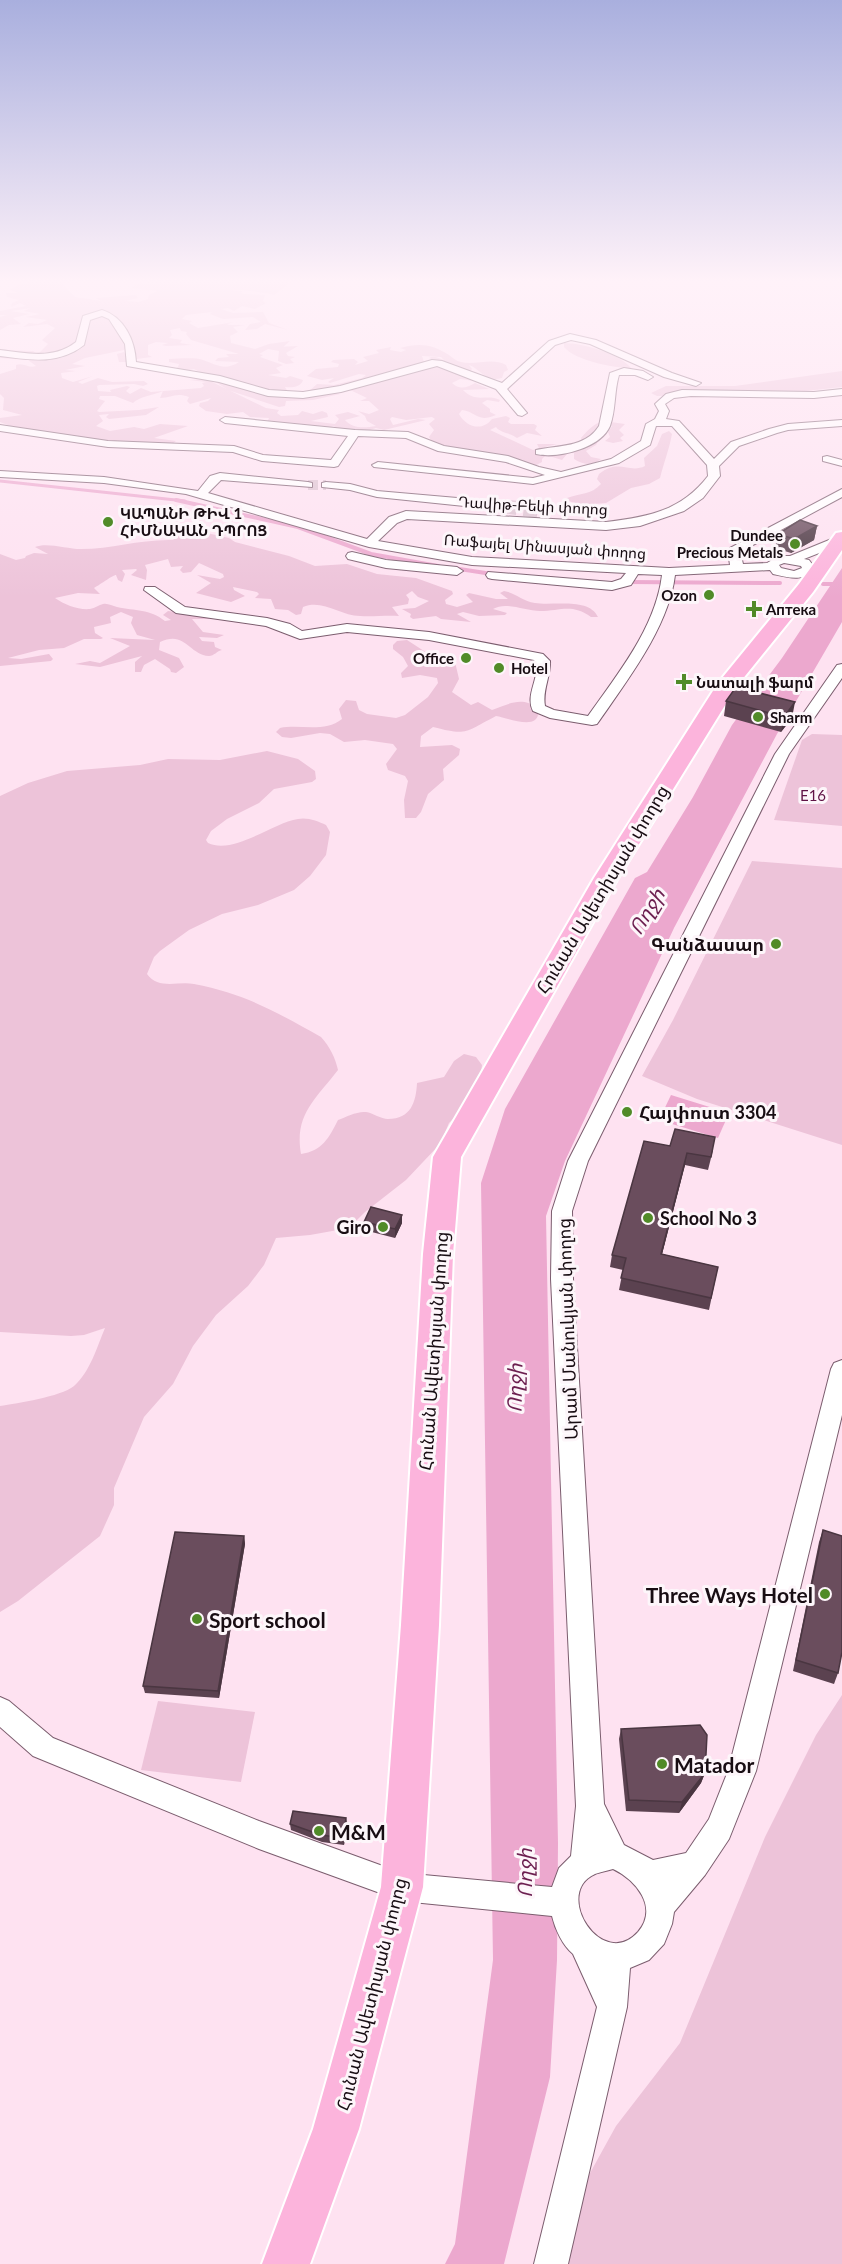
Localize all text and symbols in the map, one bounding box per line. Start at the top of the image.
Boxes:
street label: Դավիթ-Բեկի փողոց [458,492,608,519]
place label: ԿԱՊԱՆԻ ԹԻՎ 1 ՀԻՄՆԱԿԱՆ ԴՊՐՈՑ [120,504,268,539]
marker: ԿԱՊԱՆԻ ԹԻՎ 1 ՀԻՄՆԱԿԱՆ ԴՊՐՈՑ [101,515,115,529]
place label: Dundee Precious Metals [677,526,783,561]
street label: Ռաֆայել Մինասյան փողոց [443,530,647,563]
marker: Dundee Precious Metals [788,537,802,551]
place label: Ozon [661,586,697,604]
marker: Ozon [702,588,716,602]
place label: Аптека [765,600,816,618]
marker: Аптека [747,602,761,616]
place label: Office [413,649,454,667]
marker: Office [459,651,473,665]
place label: Hotel [511,659,548,677]
marker: Hotel [492,661,506,675]
place label: Նատալի ֆարմ [696,673,814,692]
marker: Նատալի ֆարմ [677,675,691,689]
place label: Sharm [770,708,812,726]
marker: Sharm [751,710,765,724]
street label: Հունան Ավետիսյան փողոց [531,781,673,997]
park label: E16 [800,786,826,804]
water label: Ողջի [623,883,670,939]
place label: Գանձասար [651,933,764,955]
marker: Գանձասար [769,937,783,951]
place label: Հայփոստ 3304 [639,1101,776,1123]
marker: Հայփոստ 3304 [620,1105,634,1119]
place label: School No 3 [660,1207,757,1229]
marker: School No 3 [641,1211,655,1225]
place label: Giro [337,1216,371,1238]
street label: Արամ Մանուկյան փողոց [552,1218,582,1440]
marker: Giro [376,1220,390,1234]
street label: Հունան Ավետիսյան փողոց [414,1231,452,1471]
water label: Ողջի [502,1362,527,1413]
place label: Three Ways Hotel [646,1582,813,1607]
marker: Three Ways Hotel [818,1587,832,1601]
place label: Sport school [209,1607,326,1632]
marker: Sport school [190,1612,204,1626]
place label: Matador [674,1752,755,1777]
marker: Matador [655,1757,669,1771]
place label: M&M [331,1819,386,1844]
marker: M&M [312,1824,326,1838]
water label: Ողջի [512,1847,537,1898]
street label: Հունան Ավետիսյան փողոց [331,1875,411,2113]

